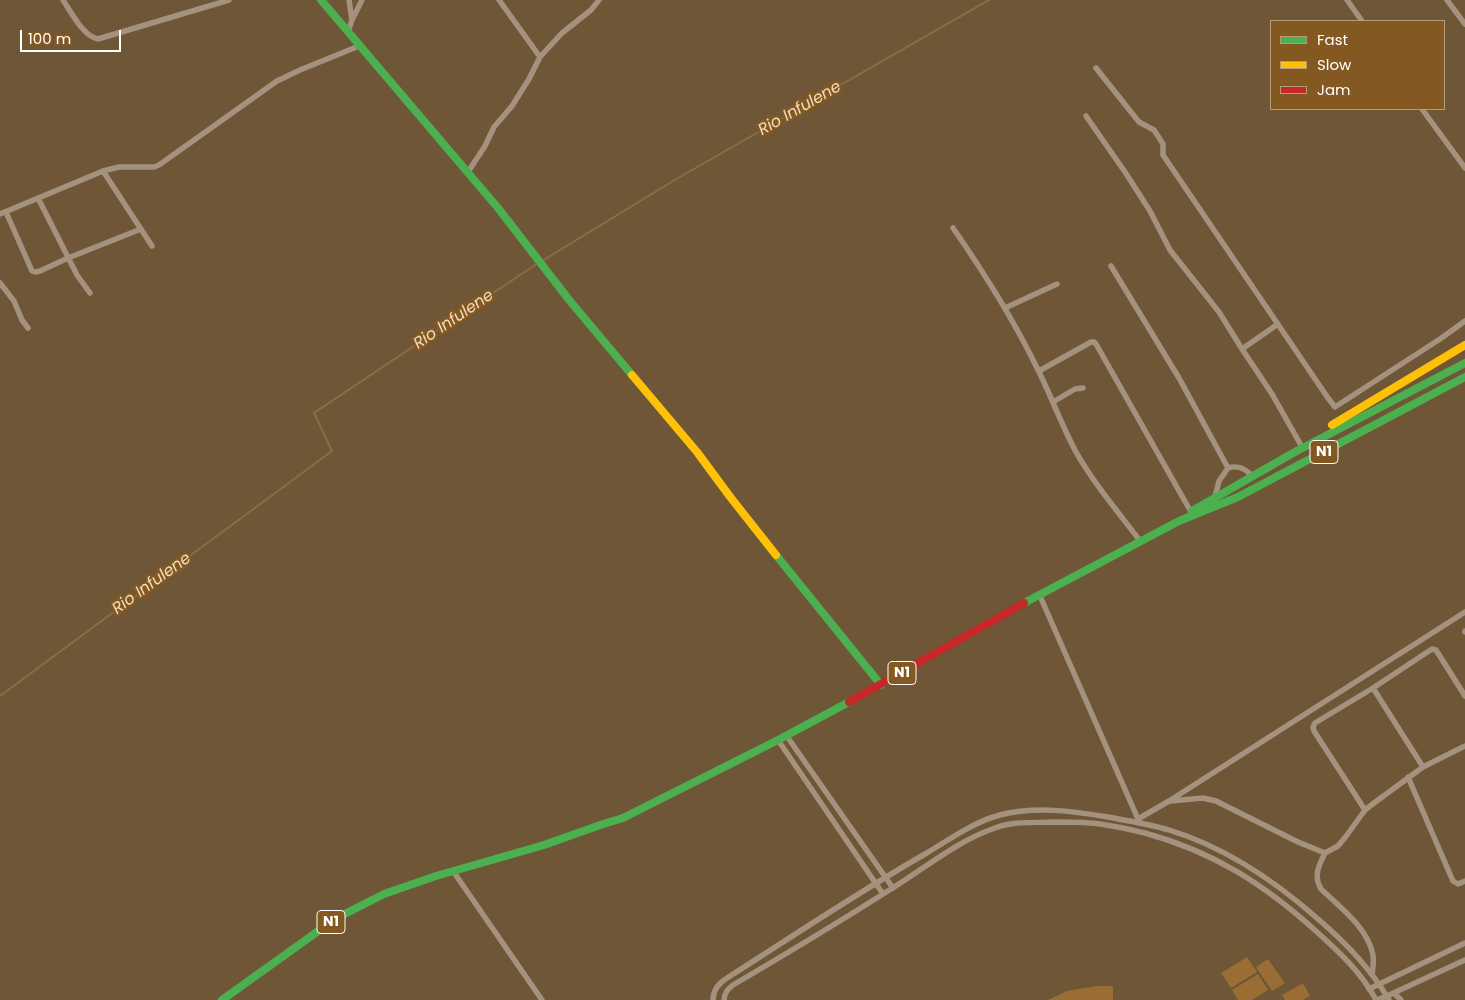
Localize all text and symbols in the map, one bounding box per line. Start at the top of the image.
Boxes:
scale bar [22,20,124,52]
legend [1270,20,1445,110]
text: 100 m [28,28,71,49]
text: Fast [1317,29,1348,50]
text: Slow [1317,54,1351,75]
water label: Rio Infulene [755,78,845,140]
text: Jam [1317,79,1351,100]
water label: Rio Infulene [410,286,498,354]
road number: N1 [1310,441,1338,464]
water label: Rio Infulene [109,549,195,619]
road number: N1 [888,661,916,684]
road number: N1 [317,910,345,934]

